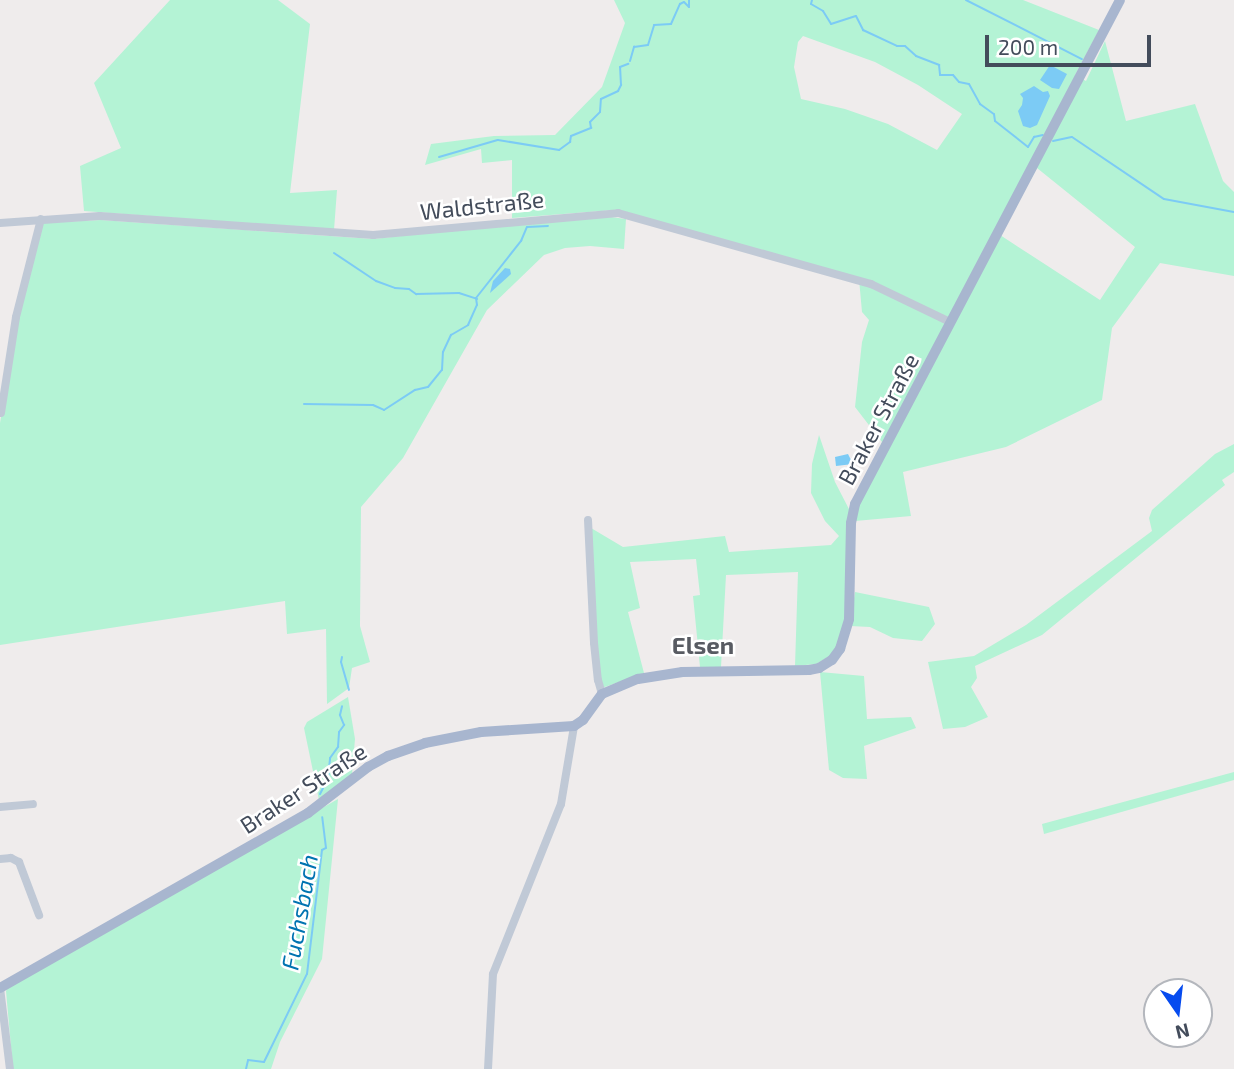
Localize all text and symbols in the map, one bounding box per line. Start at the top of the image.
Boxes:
scale bar [989,21,1155,65]
text: 200 m [998,34,1058,59]
street label: Waldstraße [419,185,545,225]
street label: Braker Straße [832,348,924,490]
district label: Elsen [672,631,734,659]
street label: Braker Straße [235,737,371,839]
water label: Fuchsbach [275,852,323,972]
north arrow [1143,978,1213,1048]
text: N [1173,1019,1192,1045]

